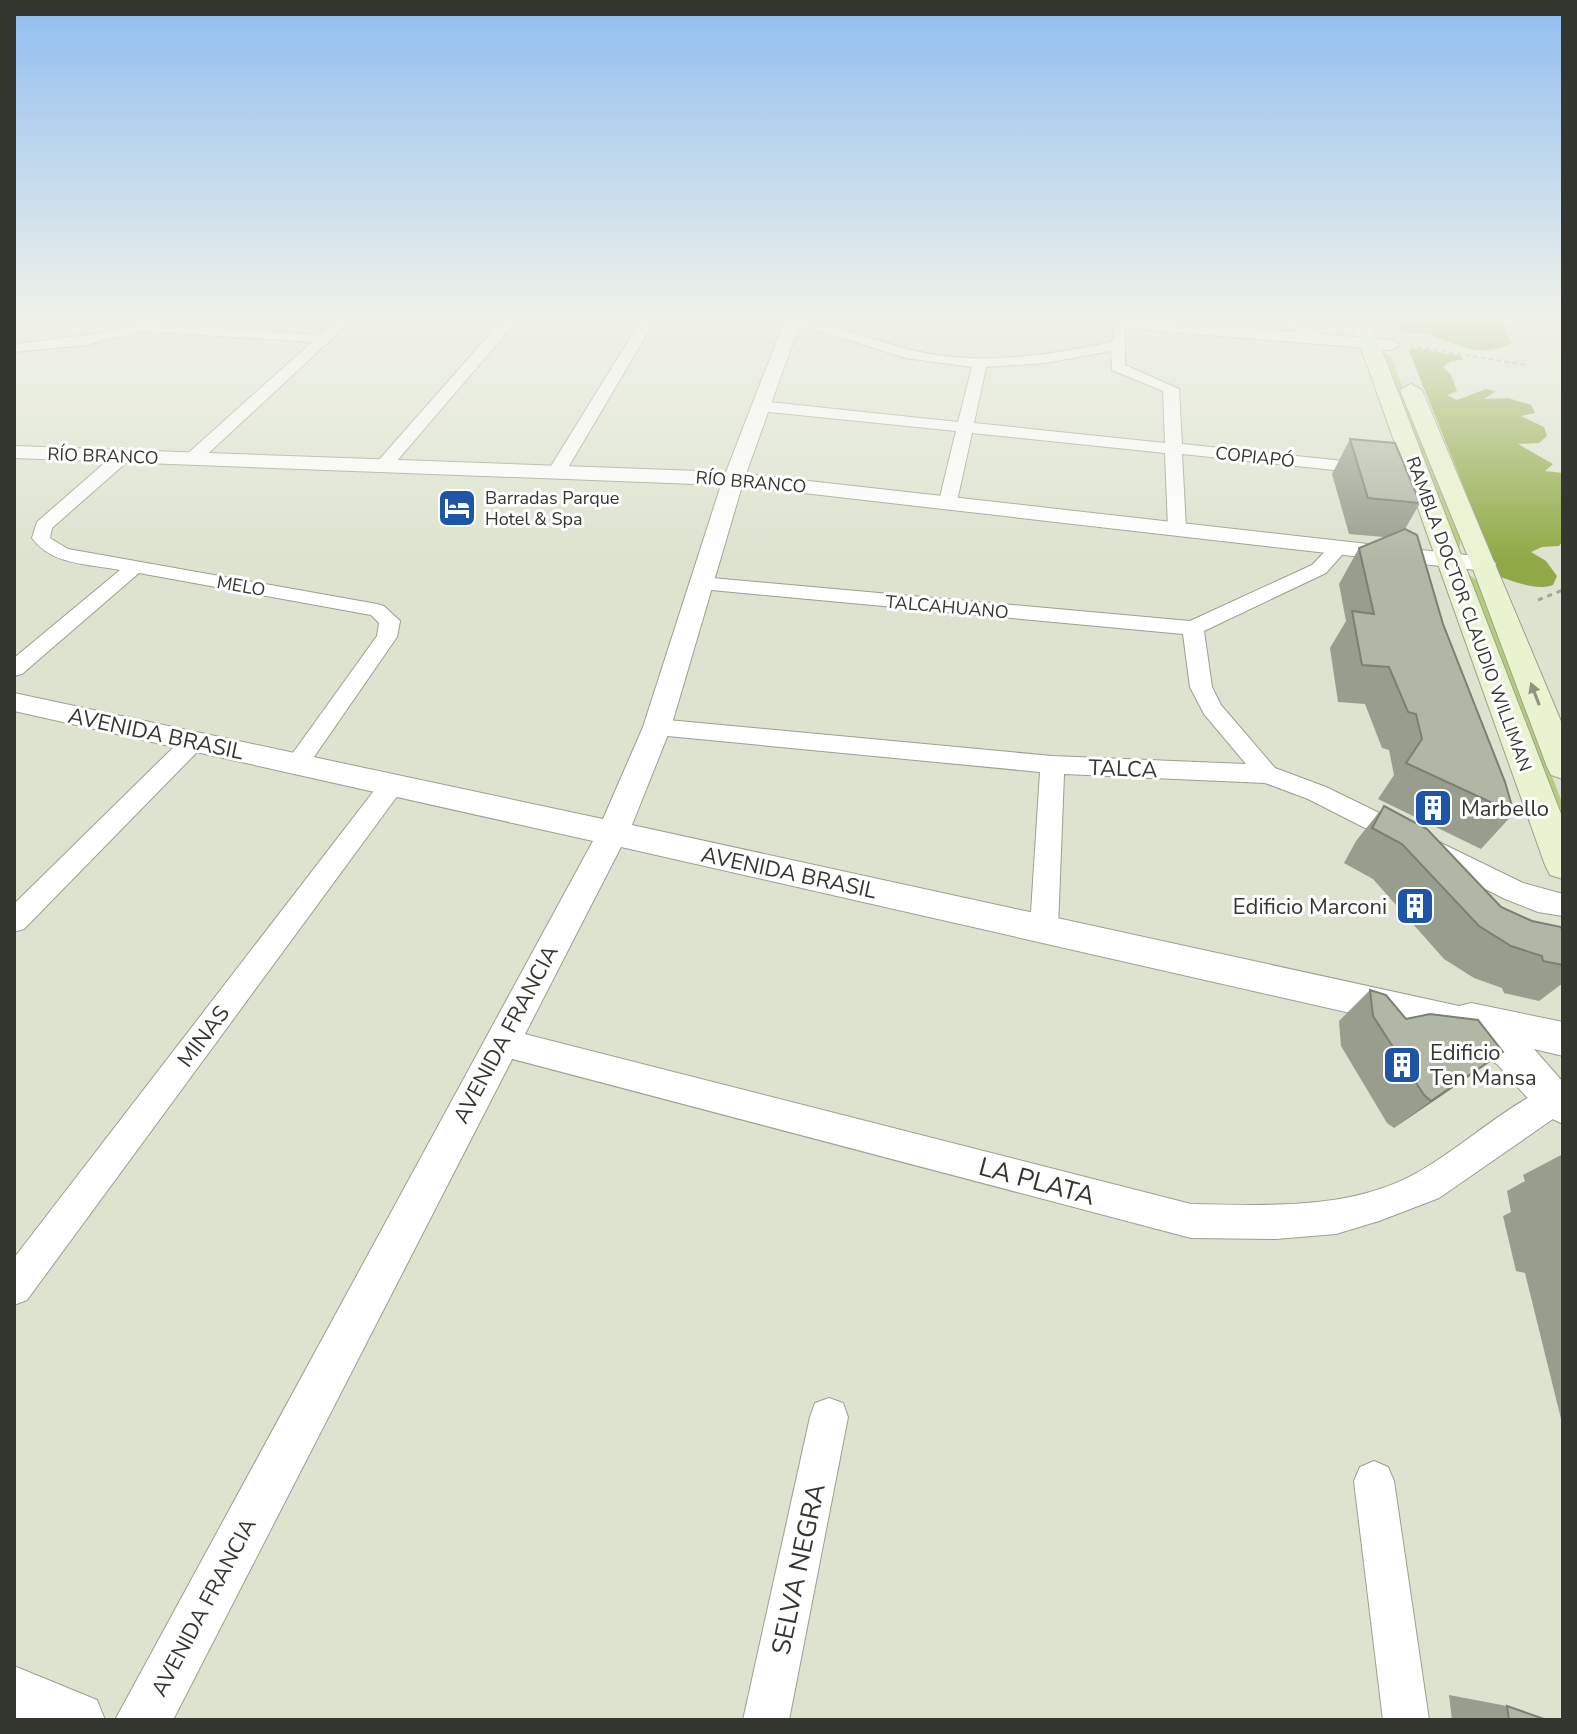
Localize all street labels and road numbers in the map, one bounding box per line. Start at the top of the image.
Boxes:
street label: COPIAPÓ [1214,441,1296,473]
street label: RÍO BRANCO [47,442,159,470]
street label: RAMBLA DOCTOR CLAUDIO WILLIMAN [1401,453,1537,775]
street label: RÍO BRANCO [695,465,807,499]
street label: MELO [215,570,267,602]
street label: TALCAHUANO [884,590,1010,624]
street label: AVENIDA BRASIL [65,701,246,767]
street label: TALCA [1088,753,1158,785]
street label: AVENIDA BRASIL [698,840,879,906]
street label: AVENIDA FRANCIA [446,940,566,1129]
street label: MINAS [171,1000,237,1074]
street label: LA PLATA [975,1149,1099,1214]
street label: SELVA NEGRA [763,1480,834,1658]
street label: AVENIDA FRANCIA [144,1513,264,1702]

